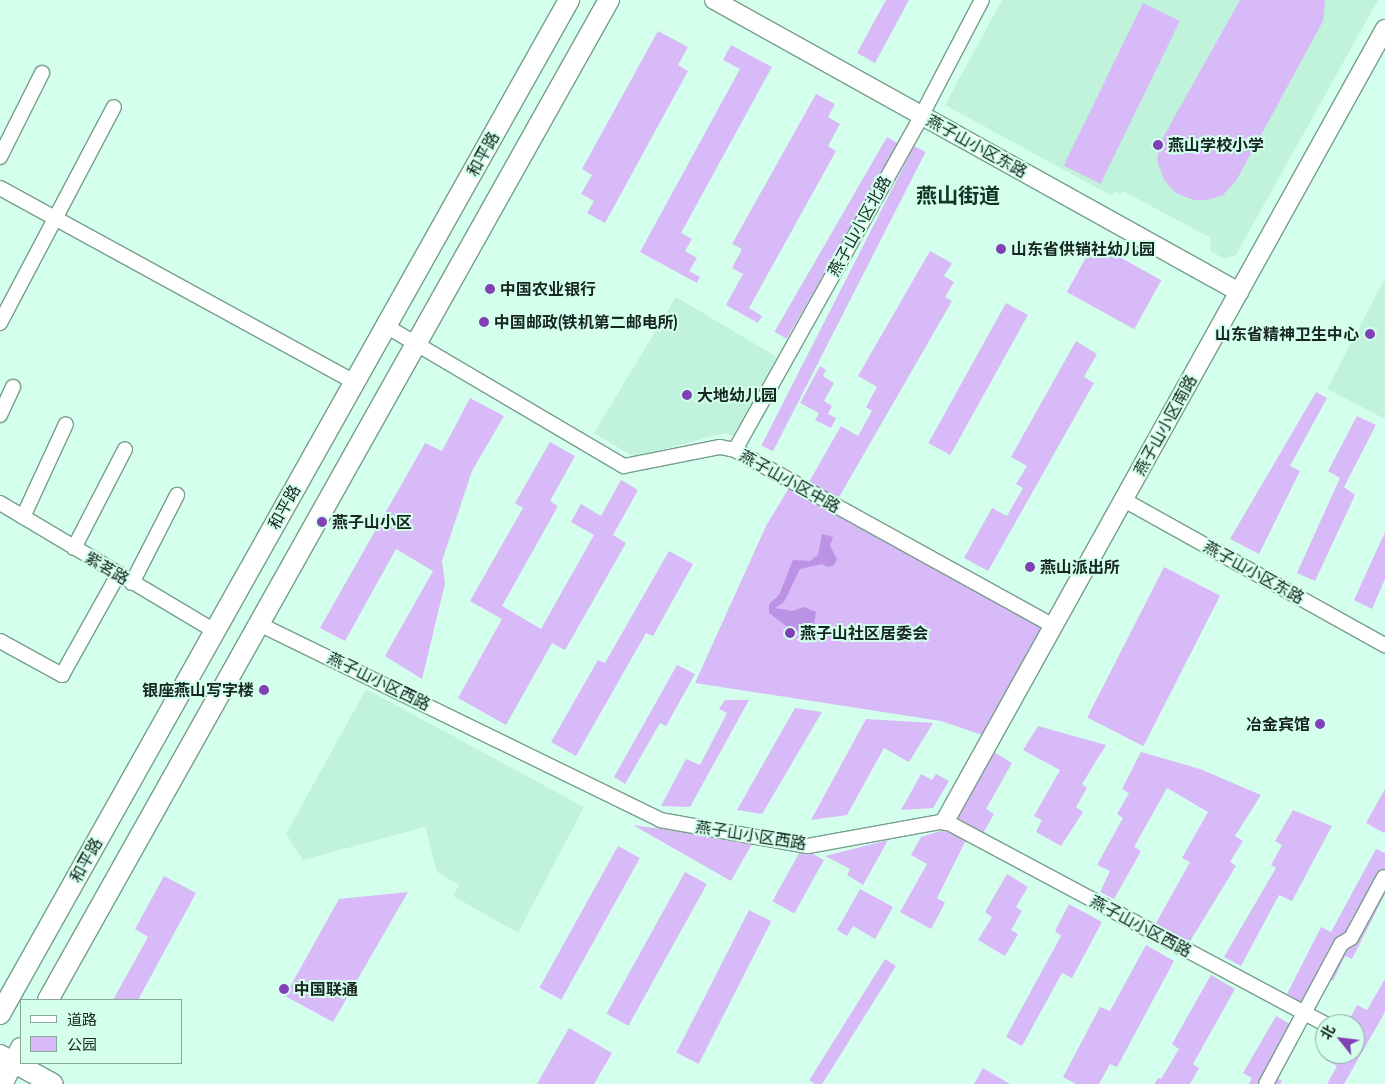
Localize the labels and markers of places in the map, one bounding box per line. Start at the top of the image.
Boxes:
place label: 燕山学校小学 [1168,135,1264,155]
marker: 燕山学校小学 [1152,139,1164,151]
place label: 山东省供销社幼儿园 [1011,239,1155,259]
marker: 山东省供销社幼儿园 [995,243,1007,255]
place label: 中国农业银行 [500,279,596,299]
marker: 中国农业银行 [484,283,496,295]
place label: 中国邮政(铁机第二邮电所) [494,312,678,332]
marker: 中国邮政(铁机第二邮电所) [478,316,490,328]
place label: 山东省精神卫生中心 [1215,324,1359,344]
marker: 山东省精神卫生中心 [1363,327,1377,341]
place label: 大地幼儿园 [697,385,777,405]
marker: 大地幼儿园 [681,389,693,401]
place label: 燕子山小区 [332,512,412,532]
marker: 燕子山小区 [316,516,328,528]
place label: 燕山派出所 [1040,557,1120,577]
marker: 燕山派出所 [1024,561,1036,573]
place label: 燕子山社区居委会 [800,623,928,643]
marker: 燕子山社区居委会 [784,627,796,639]
place label: 银座燕山写字楼 [142,680,254,700]
marker: 银座燕山写字楼 [258,684,270,696]
place label: 冶金宾馆 [1246,714,1310,734]
marker: 冶金宾馆 [1314,718,1326,730]
place label: 中国联通 [294,979,358,999]
marker: 中国联通 [278,983,290,995]

